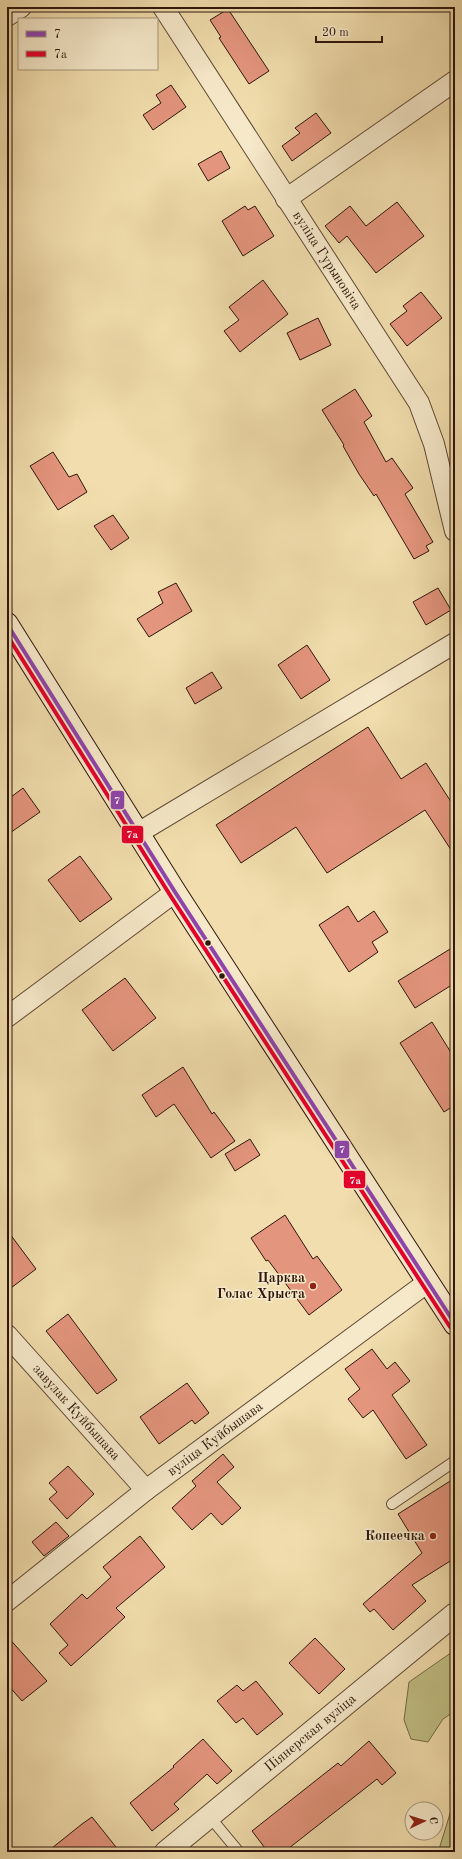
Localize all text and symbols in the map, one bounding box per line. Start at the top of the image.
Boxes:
legend [18,18,158,70]
scale bar [316,18,382,44]
text: 20 m [322,27,349,39]
text: 7 [54,29,61,41]
text: 7а [54,49,67,61]
street label: вуліца Гурыновіча [290,209,364,312]
line badge: 7 [110,790,125,810]
text: 7 [114,796,120,807]
line badge: 7а [121,825,144,844]
text: 7а [126,830,138,841]
unlabelled marker [203,938,213,948]
unlabelled marker [217,971,227,981]
line badge: 7 [334,1140,350,1159]
text: 7 [339,1145,345,1156]
line badge: 7а [343,1170,366,1189]
text: 7а [349,1176,361,1187]
place label: Царква Голас Хрыста [217,1271,305,1301]
marker: Царква Голас Хрыста [308,1281,318,1291]
street label: завулак Куйбышава [30,1362,123,1463]
street label: вуліца Куйбышава [165,1399,266,1479]
place label: Копеечка [365,1529,425,1543]
marker: Копеечка [428,1531,438,1541]
street label: Піянерская вуліца [262,1692,359,1775]
north arrow [404,1801,444,1841]
text: С [427,1816,438,1824]

